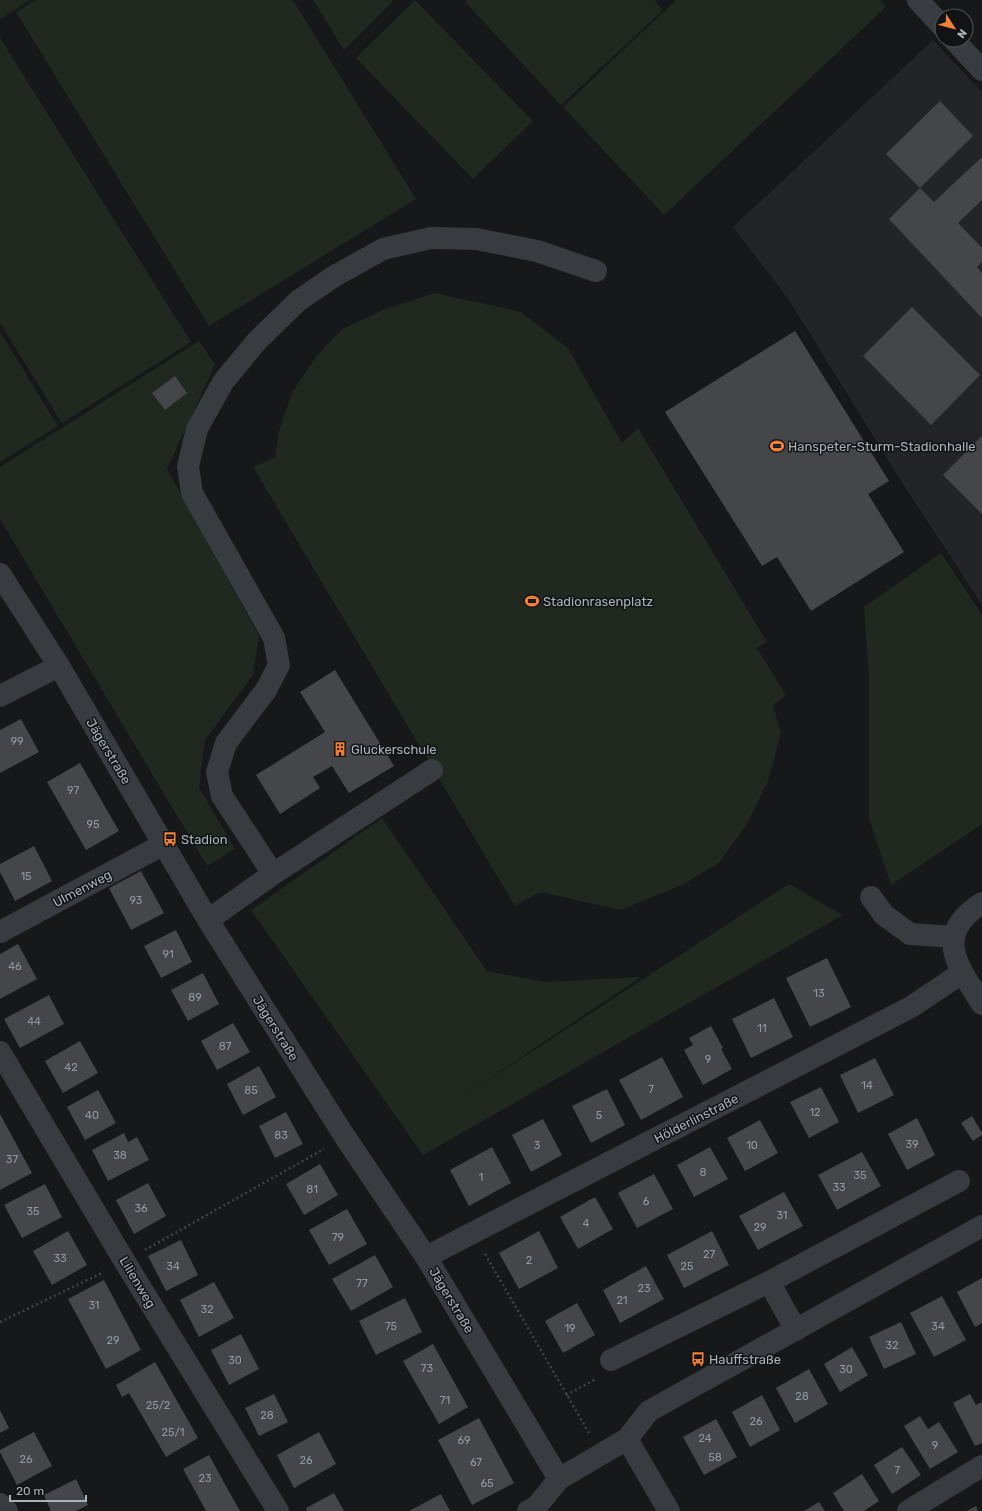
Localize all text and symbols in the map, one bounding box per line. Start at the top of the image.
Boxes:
north arrow [934,8,974,48]
text: N [954,27,969,41]
sports icon: Hanspeter-Sturm-Stadionhalle [769,438,785,454]
place label: Hanspeter-Sturm-Stadionhalle [788,439,976,454]
sports icon: Stadionrasenplatz [524,593,540,609]
place label: Stadionrasenplatz [543,594,653,609]
street label: Jägerstraße [82,716,134,787]
house number: 99 [10,735,24,748]
building icon: Gluckerschule [332,741,348,757]
place label: Gluckerschule [351,742,437,757]
house number: 97 [67,784,79,797]
house number: 95 [86,818,100,831]
bus stop icon: Stadion [162,831,178,847]
place label: Stadion [181,832,228,847]
street label: Ulmenweg [50,867,115,911]
house number: 15 [20,870,32,883]
house number: 93 [130,894,143,907]
house number: 91 [162,948,174,961]
house number: 46 [8,960,22,973]
house number: 13 [813,987,825,1000]
house number: 89 [188,991,202,1004]
street label: Jägerstraße [249,993,302,1064]
house number: 44 [27,1015,41,1028]
house number: 11 [757,1022,767,1035]
house number: 87 [219,1040,232,1053]
house number: 9 [705,1053,711,1066]
house number: 42 [64,1061,78,1074]
house number: 14 [861,1079,873,1092]
house number: 7 [648,1083,654,1096]
house number: 85 [244,1084,258,1097]
street label: Hölderlinstraße [652,1091,741,1146]
house number: 12 [809,1106,821,1119]
house number: 40 [85,1109,99,1122]
house number: 5 [596,1109,603,1122]
house number: 83 [274,1129,288,1142]
house number: 39 [905,1138,919,1151]
house number: 3 [534,1139,541,1152]
house number: 10 [746,1139,758,1152]
house number: 38 [113,1149,127,1162]
house number: 37 [6,1153,18,1166]
house number: 8 [700,1166,707,1179]
house number: 35 [853,1169,867,1182]
house number: 1 [479,1171,483,1184]
house number: 33 [832,1181,846,1194]
house number: 81 [306,1183,318,1196]
house number: 6 [643,1195,650,1208]
house number: 36 [134,1202,148,1215]
house number: 35 [26,1205,40,1218]
house number: 31 [776,1209,788,1222]
house number: 4 [583,1217,590,1230]
house number: 29 [754,1221,766,1234]
house number: 79 [332,1231,344,1244]
house number: 27 [703,1248,715,1261]
house number: 33 [53,1252,67,1265]
street label: Lilienweg [116,1254,159,1311]
house number: 2 [526,1254,532,1267]
house number: 34 [166,1260,180,1273]
house number: 25 [681,1260,694,1273]
street label: Jägerstraße [425,1265,477,1336]
house number: 77 [356,1277,368,1290]
house number: 23 [637,1282,651,1295]
house number: 21 [616,1294,628,1307]
house number: 31 [88,1299,100,1312]
house number: 32 [200,1303,214,1316]
house number: 75 [385,1320,398,1333]
house number: 34 [931,1320,945,1333]
house number: 19 [564,1322,576,1335]
house number: 29 [107,1334,119,1347]
house number: 32 [885,1339,899,1352]
bus stop icon: Hauffstraße [690,1351,706,1367]
place label: Hauffstraße [709,1352,781,1367]
house number: 30 [228,1354,242,1367]
house number: 73 [421,1362,434,1375]
house number: 30 [839,1363,853,1376]
house number: 28 [795,1390,809,1403]
house number: 71 [440,1394,450,1407]
house number: 25/2 [146,1399,170,1412]
house number: 28 [260,1409,274,1422]
house number: 26 [749,1415,763,1428]
house number: 25/1 [162,1426,184,1439]
house number: 24 [698,1432,712,1445]
house number: 69 [457,1434,471,1447]
house number: 9 [932,1439,938,1452]
house number: 58 [708,1451,722,1464]
house number: 26 [19,1453,33,1466]
house number: 26 [299,1454,313,1467]
house number: 67 [470,1456,482,1469]
house number: 7 [894,1464,900,1477]
house number: 23 [198,1472,212,1485]
scale bar [10,1477,86,1503]
house number: 65 [480,1477,494,1490]
text: 20 m [16,1484,44,1498]

